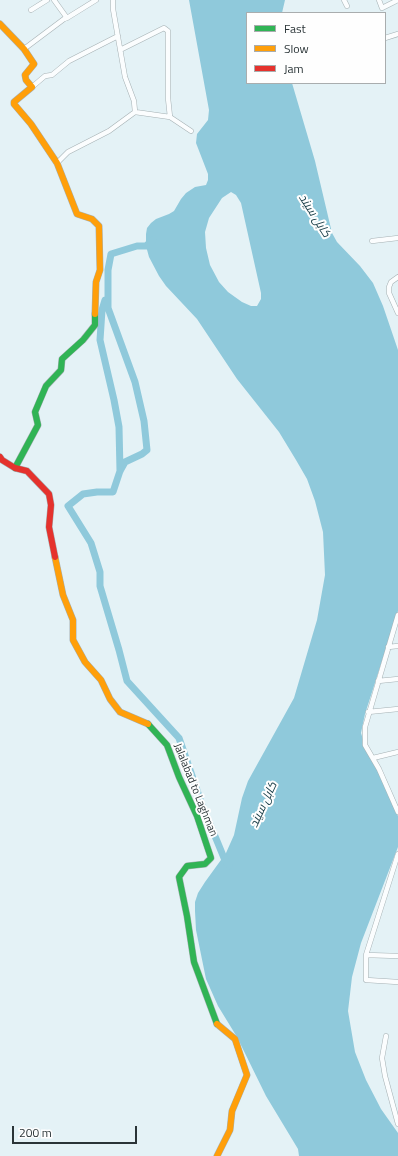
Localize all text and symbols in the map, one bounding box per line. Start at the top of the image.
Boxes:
legend [246,12,386,84]
text: Fast [284,19,306,38]
text: Slow [284,39,309,58]
text: Jam [284,59,304,78]
water label: کابل سيند [295,192,333,240]
street label: Jalalabad to Laghman [170,741,220,839]
water label: کابل سيند [247,780,281,830]
scale bar [14,1118,139,1144]
text: 200 m [19,1123,52,1142]

